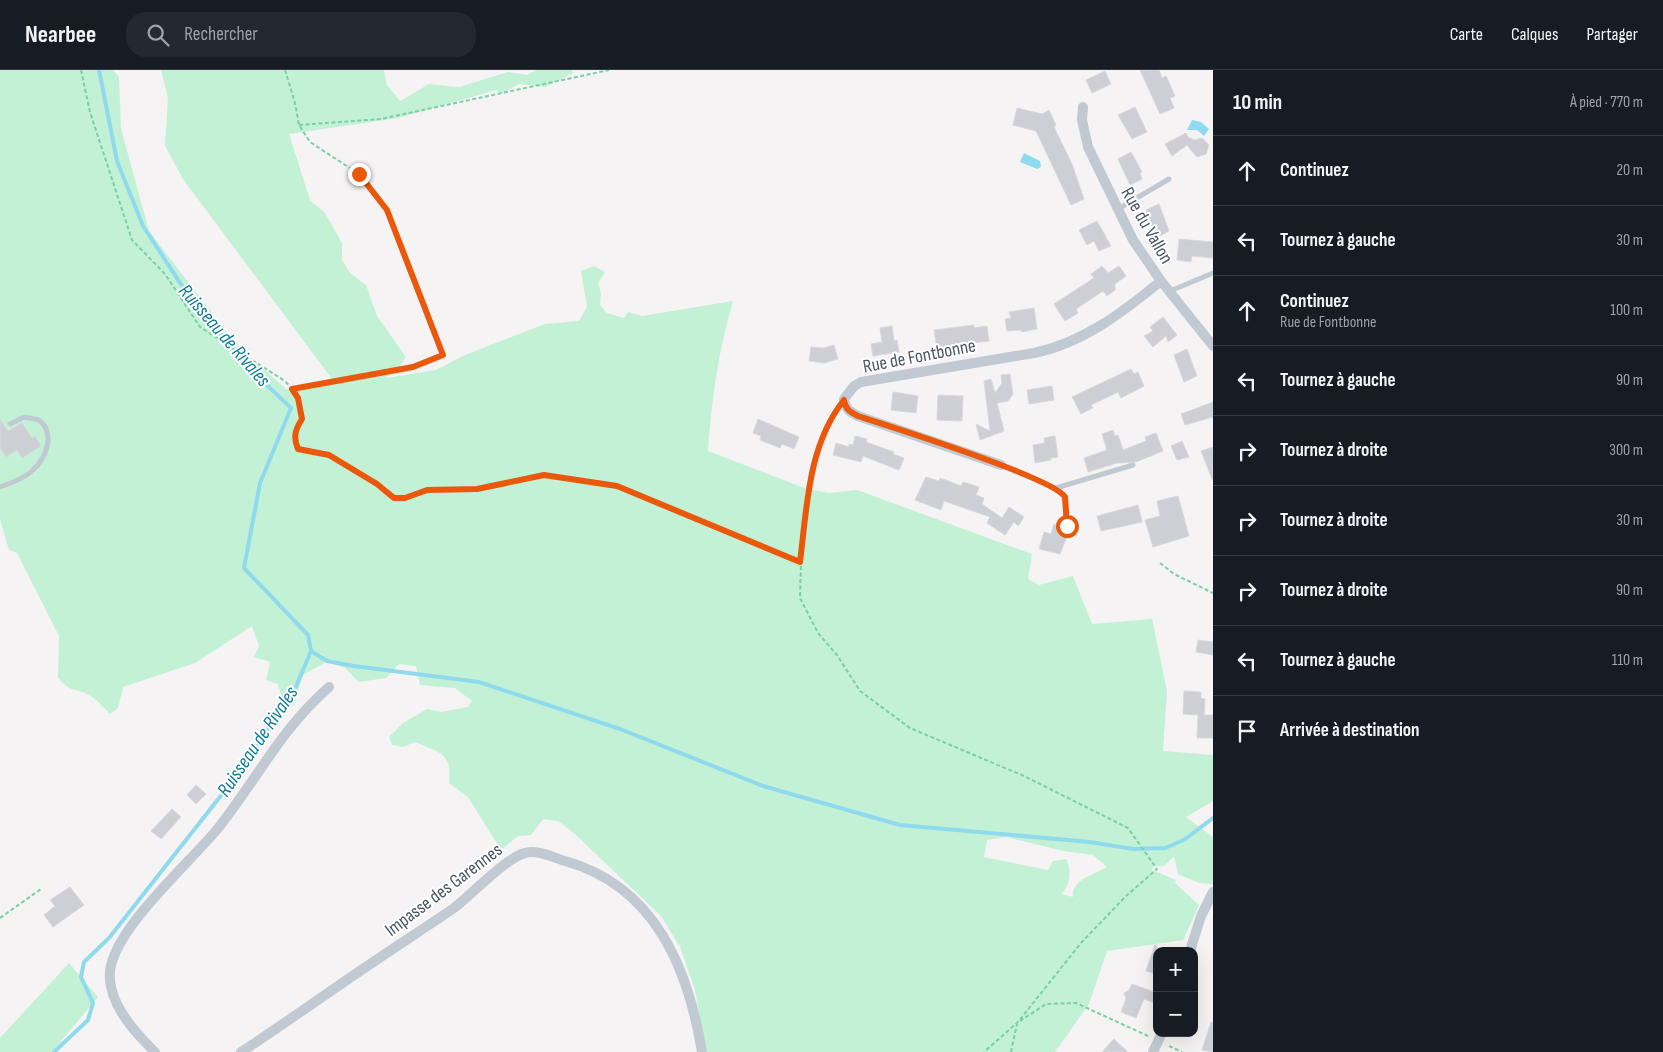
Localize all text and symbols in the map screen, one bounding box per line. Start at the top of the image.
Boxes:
search box [126,12,476,57]
text: Nearbee [25,20,96,49]
icon: search [144,21,172,49]
text: Rechercher [184,23,258,46]
text: Carte [1450,24,1483,45]
text: Calques [1511,24,1558,45]
text: Partager [1586,24,1638,45]
text: 10 min [1233,90,1282,115]
text: À pied · 770 m [1570,93,1643,112]
icon: ahead [1233,157,1261,185]
text: Continuez [1280,159,1349,182]
text: 20 m [1616,161,1643,180]
route end [348,163,371,186]
street label: Rue du Vallon [1116,183,1178,268]
icon: left [1233,227,1261,255]
text: Tournez à gauche [1280,229,1396,252]
text: 30 m [1616,231,1643,250]
water label: Ruisseau de Rivales [173,280,275,392]
text: Continuez [1280,290,1349,313]
icon: ahead [1233,297,1261,325]
text: 100 m [1610,301,1643,320]
text: Rue de Fontbonne [1280,313,1376,332]
street label: Rue de Fontbonne [861,334,978,379]
icon: left [1233,367,1261,395]
text: Tournez à gauche [1280,369,1396,392]
text: 90 m [1616,371,1643,390]
icon: right [1233,437,1261,465]
text: Tournez à droite [1280,439,1388,462]
text: 300 m [1609,441,1643,460]
icon: right [1233,507,1261,535]
text: Tournez à droite [1280,509,1388,532]
text: 30 m [1616,511,1643,530]
route start [1056,515,1079,538]
icon: right [1233,577,1261,605]
text: Tournez à droite [1280,579,1388,602]
text: 90 m [1616,581,1643,600]
icon: left [1233,647,1261,675]
text: Tournez à gauche [1280,649,1396,672]
text: 110 m [1612,651,1643,670]
water label: Ruisseau de Rivales [212,682,304,801]
icon: arrive [1233,717,1261,745]
text: Arrivée à destination [1280,719,1420,742]
street label: Impasse des Garennes [381,839,507,942]
map controls [1153,947,1198,1037]
button: + [1153,947,1198,992]
button: − [1153,992,1198,1037]

